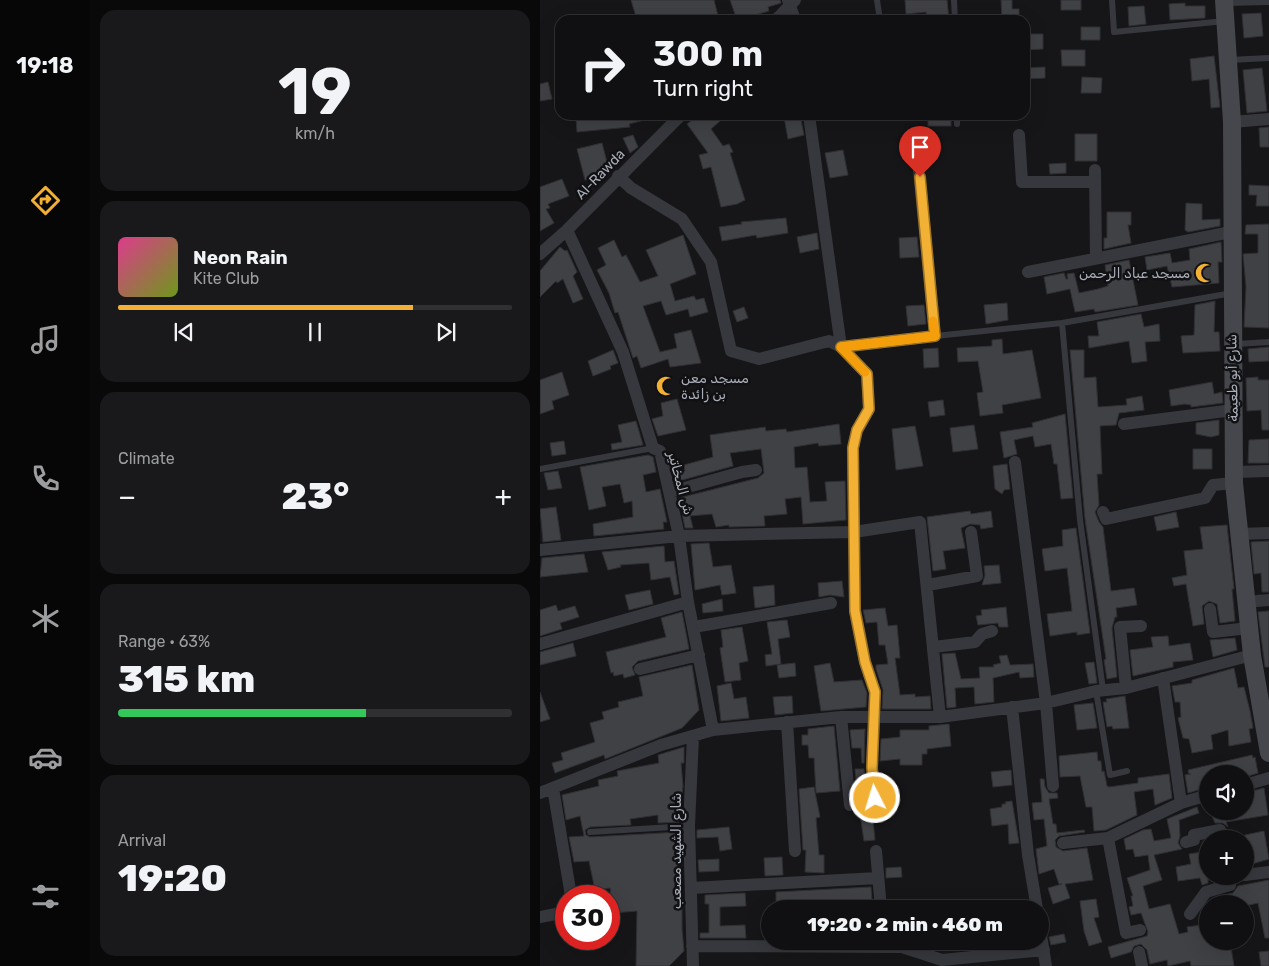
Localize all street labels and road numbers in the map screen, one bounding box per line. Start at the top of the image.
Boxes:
street label: Al-Rawda [572,146,629,203]
street label: شارع أبو طعيمة [1223,334,1244,422]
street label: ش المخاتير [664,448,697,517]
street label: شارع الشهيد مصعب [668,793,687,909]

